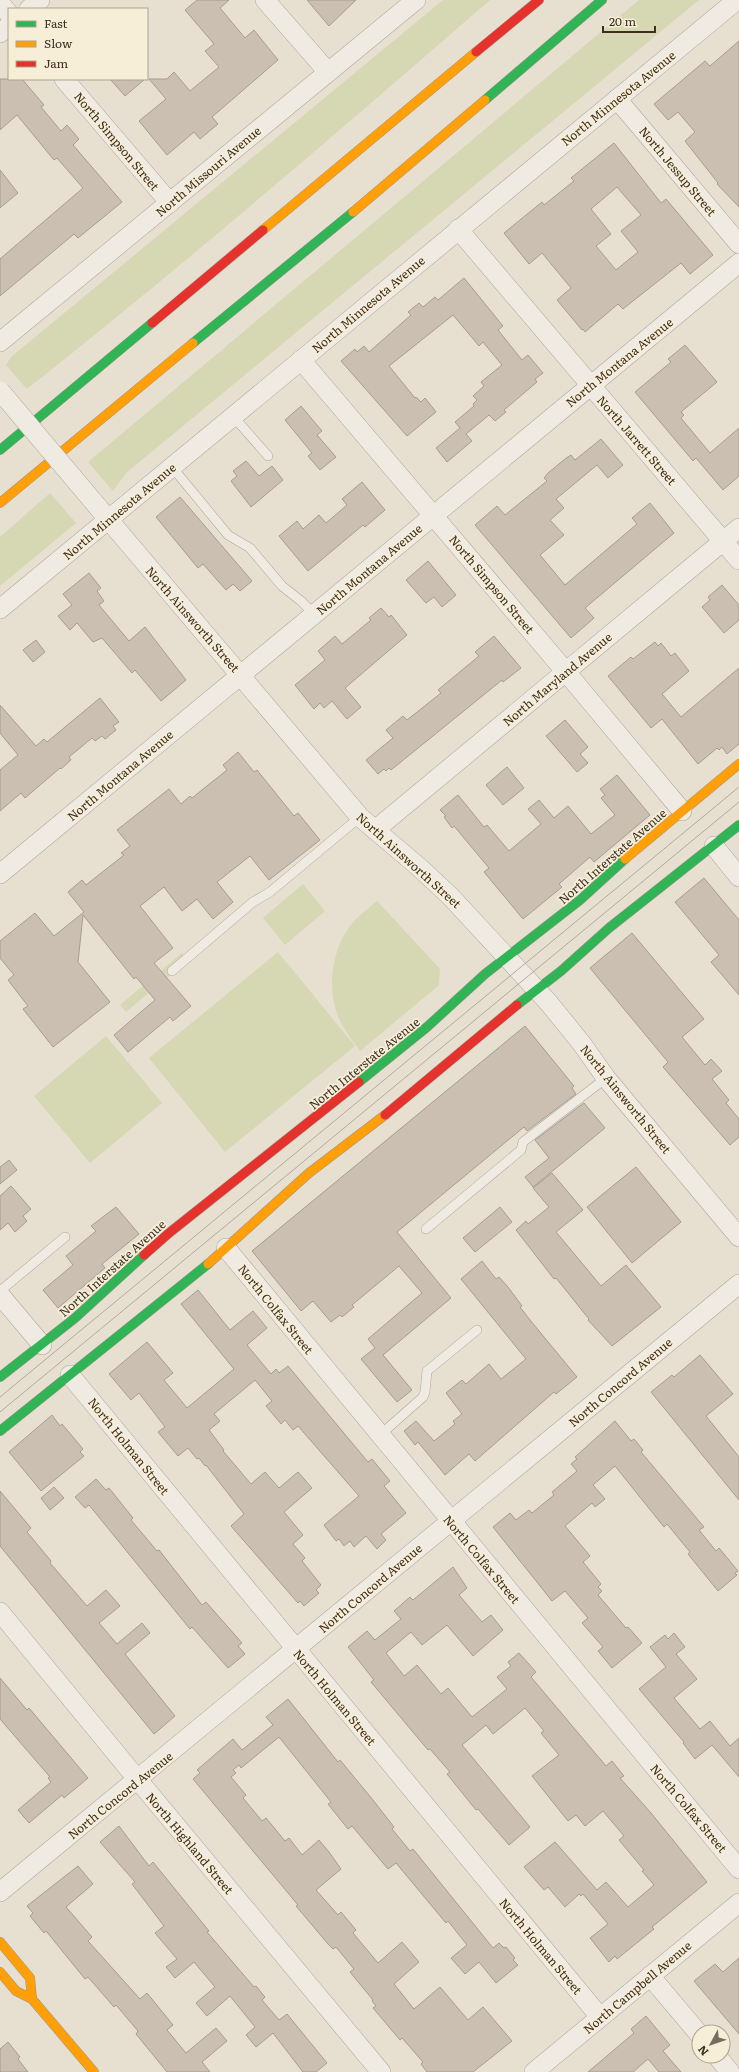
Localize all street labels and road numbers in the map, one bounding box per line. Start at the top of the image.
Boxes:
street label: North Minnesota Avenue [557,46,679,150]
street label: North Simpson Street [70,88,164,194]
street label: North Missouri Avenue [151,121,265,221]
street label: North Jessup Street [635,122,721,220]
street label: North Minnesota Avenue [307,251,429,357]
street label: North Montana Avenue [561,313,677,411]
street label: North Jarrett Street [593,391,681,489]
street label: North Minnesota Avenue [58,458,180,564]
street label: North Montana Avenue [312,519,426,619]
street label: North Simpson Street [445,531,539,637]
street label: North Ainsworth Street [142,562,244,676]
street label: North Maryland Avenue [498,628,616,730]
street label: North Montana Avenue [63,725,177,825]
street label: North Interstate Avenue [554,804,670,908]
street label: North Ainsworth Street [353,808,465,912]
street label: North Interstate Avenue [305,1013,423,1113]
street label: North Ainsworth Street [576,1041,676,1157]
street label: North Interstate Avenue [55,1215,169,1321]
street label: North Colfax Street [234,1260,318,1358]
street label: North Concord Avenue [564,1333,676,1431]
street label: North Holman Street [84,1393,174,1499]
street label: North Colfax Street [439,1511,525,1607]
street label: North Concord Avenue [314,1539,426,1637]
street label: North Holman Street [289,1645,381,1749]
street label: North Concord Avenue [64,1747,176,1843]
street label: North Colfax Street [646,1760,732,1856]
street label: North Highland Street [142,1788,238,1898]
street label: North Holman Street [495,1894,587,1998]
street label: North Campbell Avenue [579,1936,695,2038]

